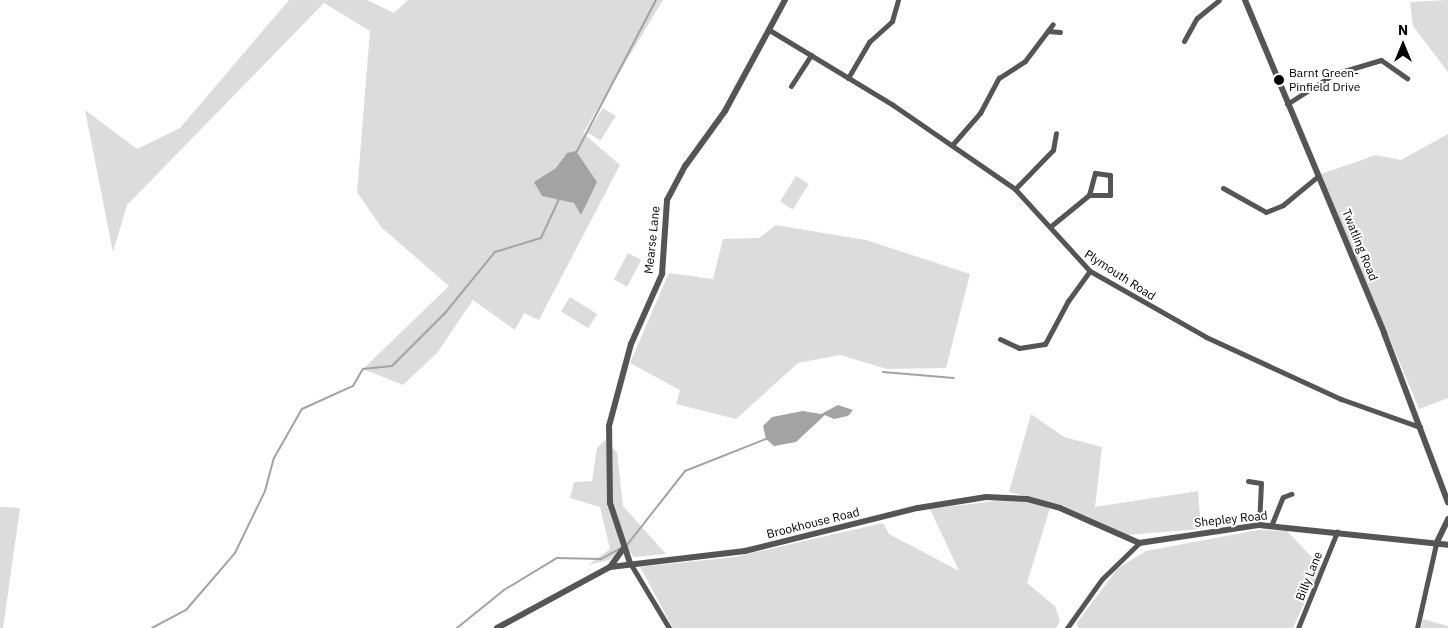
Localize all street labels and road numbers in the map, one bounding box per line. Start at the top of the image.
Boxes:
street label: Mearse Lane [641,205,663,275]
street label: Twatling Road [1339,207,1381,283]
street label: Plymouth Road [1082,247,1158,303]
street label: Brookhouse Road [765,505,861,541]
street label: Shepley Road [1194,508,1268,530]
street label: Billy Lane [1293,549,1325,603]

